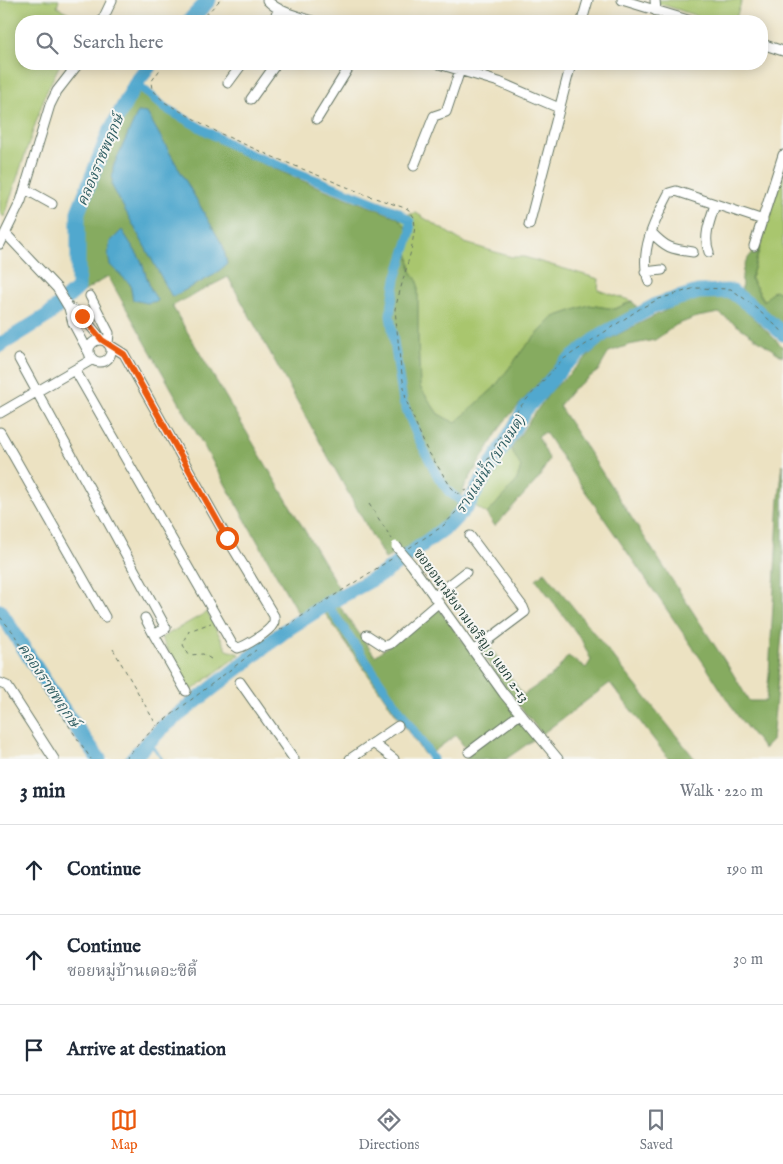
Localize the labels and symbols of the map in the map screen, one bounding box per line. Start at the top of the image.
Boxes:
water label: คลองราชพฤกษ์ [73,109,129,209]
route end [71,305,94,328]
water label: รางแม่น้ำ (บางมด) [450,410,530,517]
route start [216,527,239,550]
street label: ซอยอนามัยงามเจริญ 9 แยก 2-13 [409,545,533,706]
water label: คลองราชพฤกษ์ [13,639,85,733]

